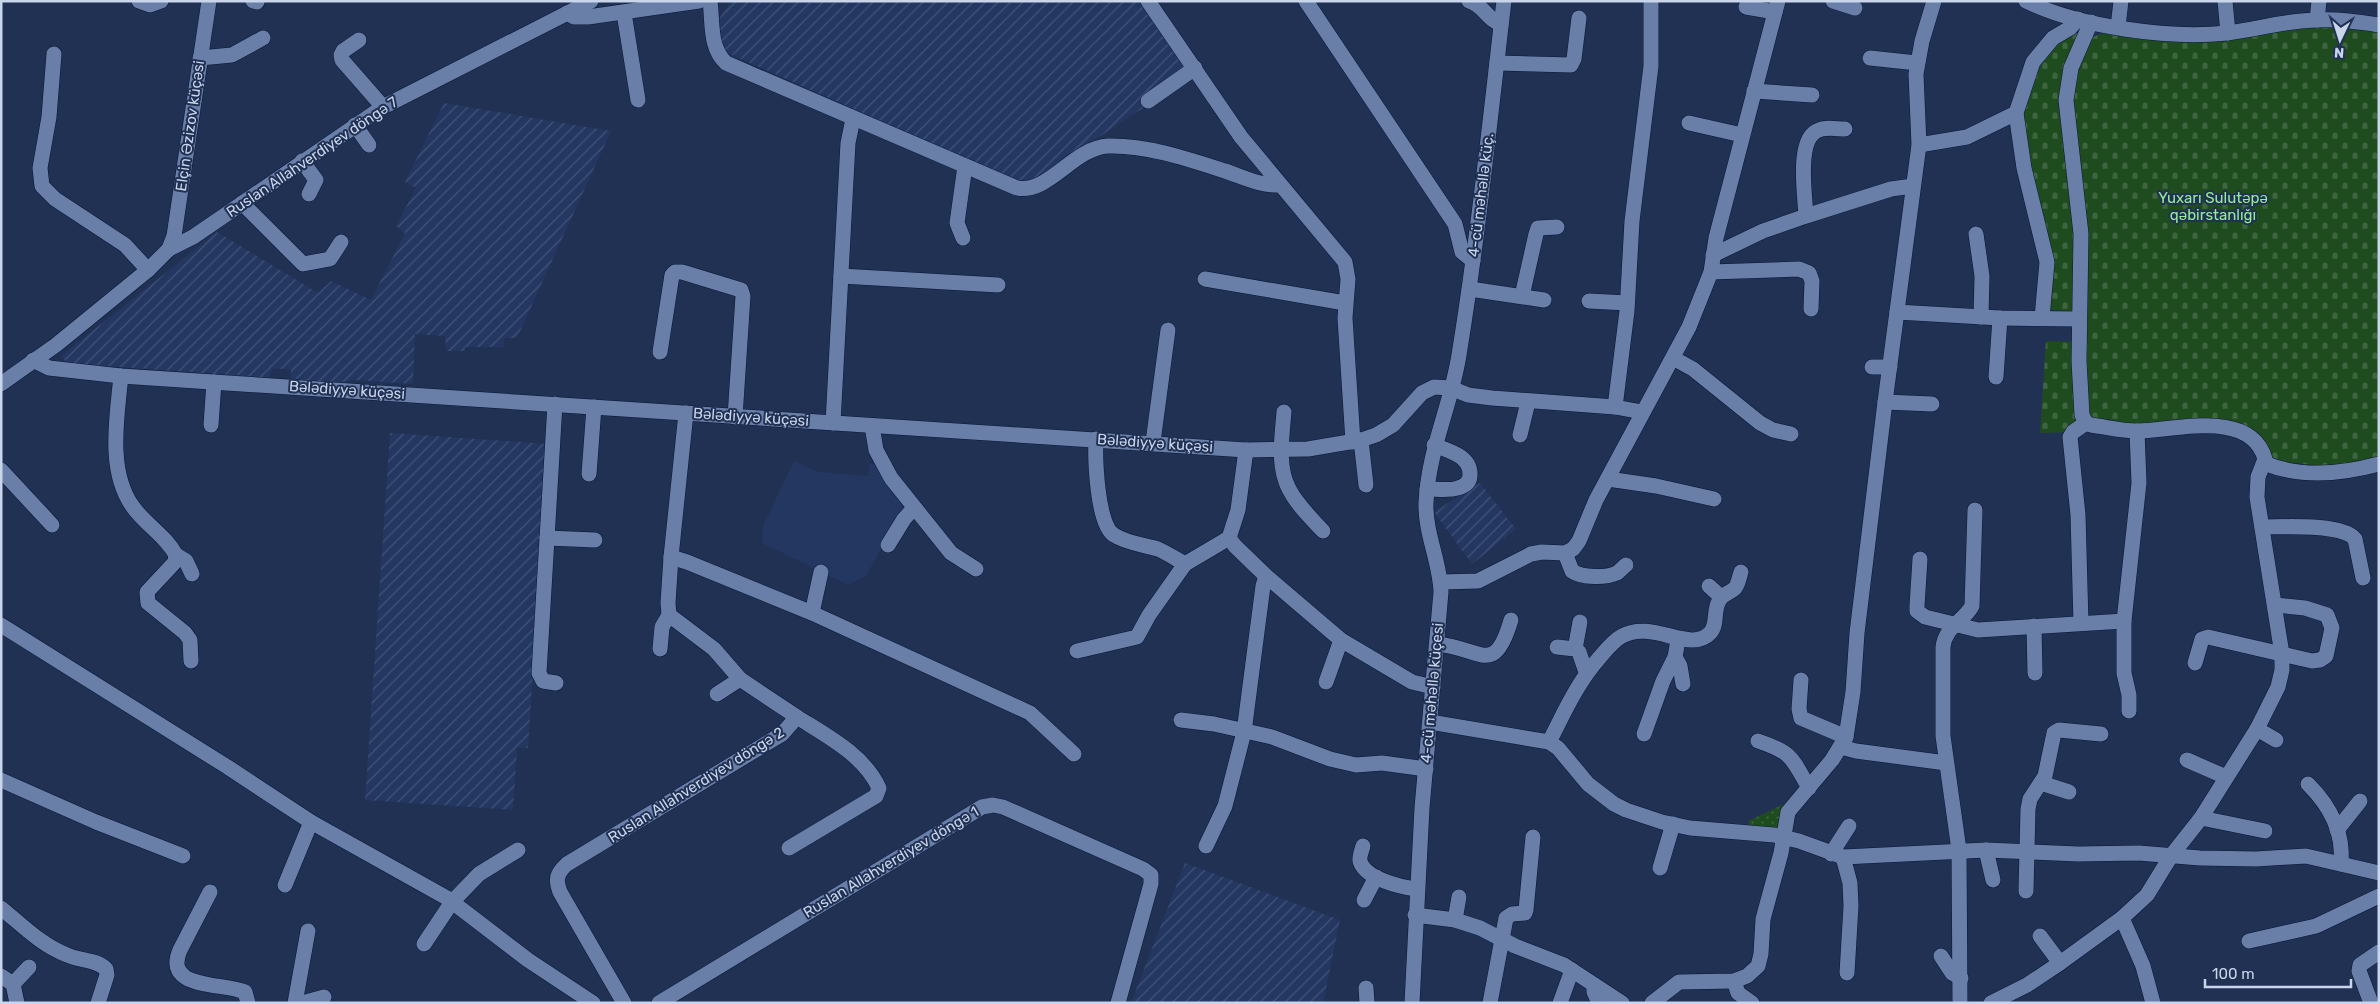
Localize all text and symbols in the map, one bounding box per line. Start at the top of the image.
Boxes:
north arrow [2315,15,2365,65]
text: N [2334,44,2345,61]
street label: Elçin Əzizov küçəsi [172,59,208,193]
street label: Ruslan Allahverdiyev döngə 7 [223,93,401,221]
street label: 4-cü məhəllə küç. [1464,132,1498,258]
park label: Yuxarı Sulutəpə qəbirstanlığı [2158,189,2268,224]
street label: Bələdiyyə küçəsi [288,377,406,403]
street label: Bələdiyyə küçəsi [692,404,810,430]
street label: Bələdiyyə küçəsi [1096,430,1214,456]
street label: 4-cü məhəllə küçesi [1417,622,1447,764]
street label: Ruslan Allahverdiyev döngə 2 [605,723,787,847]
street label: Ruslan Allahverdiyev döngə 1 [800,802,982,922]
scale bar [2205,956,2351,988]
text: 100 m [2212,965,2254,983]

